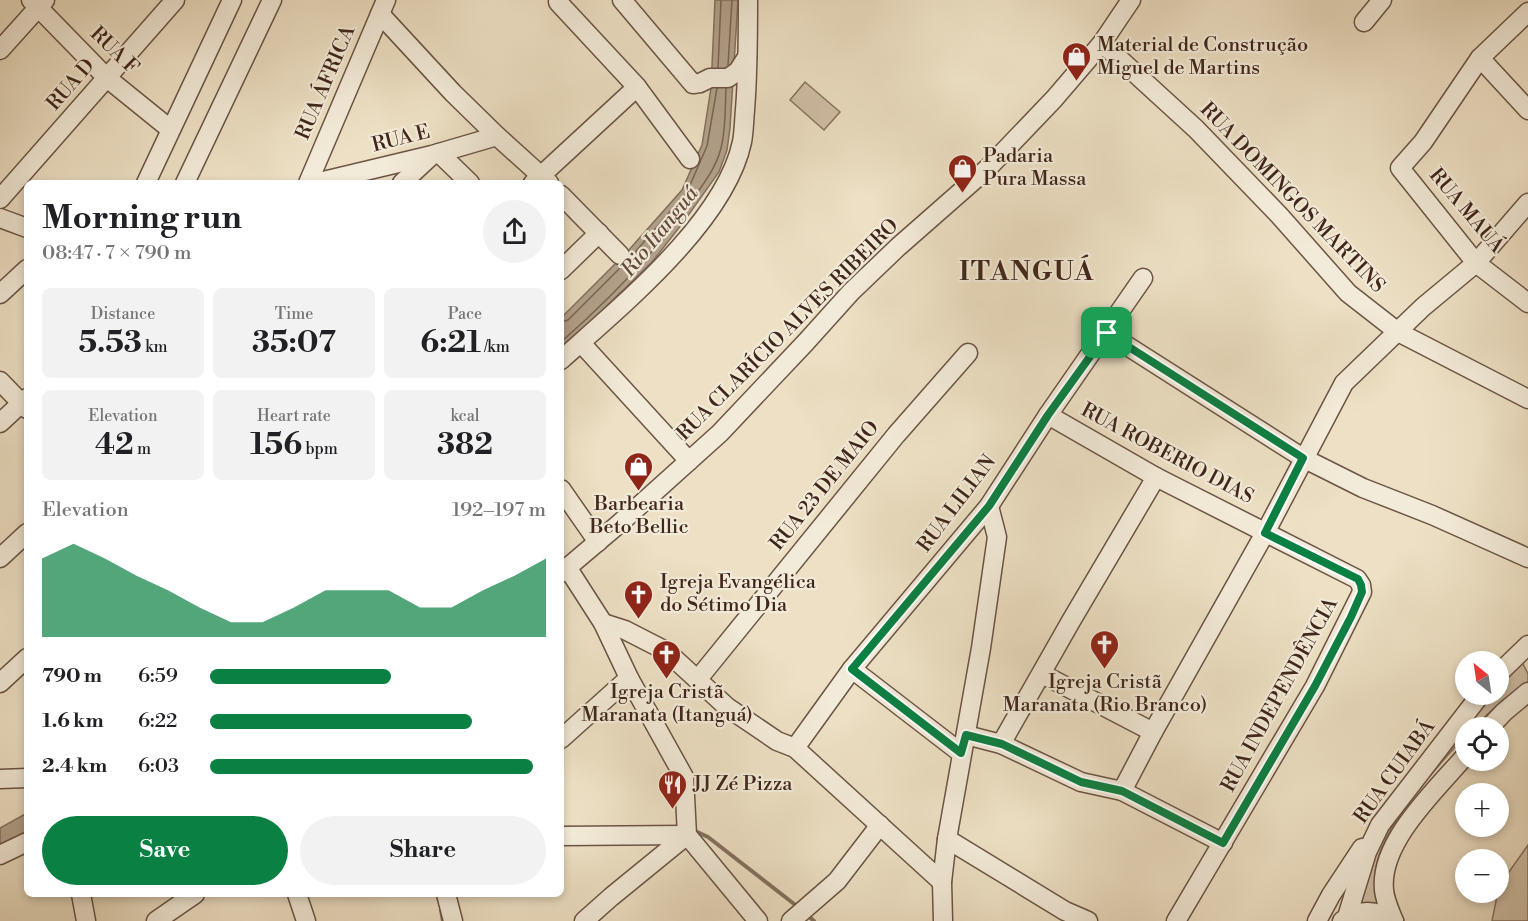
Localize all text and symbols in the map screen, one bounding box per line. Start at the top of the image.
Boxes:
street label: RUA ÁFRICA [290,21,362,144]
street label: RUA F [84,22,144,80]
place label: Material de Construção Miguel de Martins [1097,33,1308,81]
shop icon: Material de Construção Miguel de Martins [1060,40,1092,82]
street label: RUA D [42,54,100,116]
street label: RUA DOMINGOS MARTINS [1194,97,1390,299]
street label: RUA E [369,120,433,158]
place label: Padaria Pura Massa [983,144,1087,192]
shop icon: Padaria Pura Massa [946,152,978,194]
street label: RUA MAUÁ [1423,163,1510,260]
water label: Rio Itanguá [615,181,705,283]
text: Morning run [42,198,242,239]
button: share [483,200,546,263]
street label: RUA CLARÍCIO ALVES RIBEIRO [671,213,904,446]
text: 08:47 · 7 × 790 m [42,241,191,266]
district label: ITANGUÁ [959,254,1095,288]
text: Distance [91,304,155,324]
text: Time [275,304,313,324]
text: Pace [448,304,482,324]
pin [1081,307,1132,358]
icon: arrive [1090,316,1123,349]
text: 5.53 [78,324,142,362]
text: 35:07 [252,324,336,362]
text: 6:21 [420,324,481,362]
text: km [142,337,168,357]
text: /km [481,337,510,357]
street label: RUA ROBERIO DIAS [1076,398,1258,510]
text: Elevation [88,406,158,426]
text: Heart rate [257,406,331,426]
text: kcal [450,406,480,426]
street label: RUA 23 DE MAIO [765,416,885,556]
text: 42 [95,426,134,464]
text: 156 [250,426,302,464]
text: 382 [437,426,493,464]
text: m [134,439,151,459]
text: bpm [302,439,338,459]
shop icon: Barbearia Beto Bellic [623,450,655,492]
street label: RUA LILIAN [912,450,1002,558]
place label: Barbearia Beto Bellic [588,492,689,540]
text: Elevation [42,498,129,523]
text: 192–197 m [452,498,546,523]
place label: Igreja Evangélica do Sétimo Dia [660,570,817,618]
church icon: Igreja Evangélica do Sétimo Dia [623,578,655,620]
street label: RUA INDEPENDÊNCIA [1215,592,1344,797]
church icon: Igreja Cristã Maranata (Rio Branco) [1089,628,1121,670]
church icon: Igreja Cristã Maranata (Itanguá) [651,638,683,680]
north arrow [1455,651,1509,705]
map controls [1455,651,1509,903]
text: 790 m [42,664,102,689]
text: 6:59 [138,664,178,689]
place label: Igreja Cristã Maranata (Rio Branco) [1003,670,1207,718]
place label: Igreja Cristã Maranata (Itanguá) [581,680,753,728]
text: 1.6 km [42,709,104,734]
text: 6:22 [138,709,177,734]
street label: RUA CUIABÁ [1348,714,1442,829]
button: locate [1455,717,1509,771]
text: 2.4 km [42,754,107,779]
text: 6:03 [138,754,179,779]
restaurant icon: JJ Zé Pizza [656,768,688,810]
place label: JJ Zé Pizza [692,772,793,797]
button: + [1455,783,1509,837]
button: Save [42,816,288,885]
button: Share [300,816,546,885]
button: − [1455,849,1509,903]

